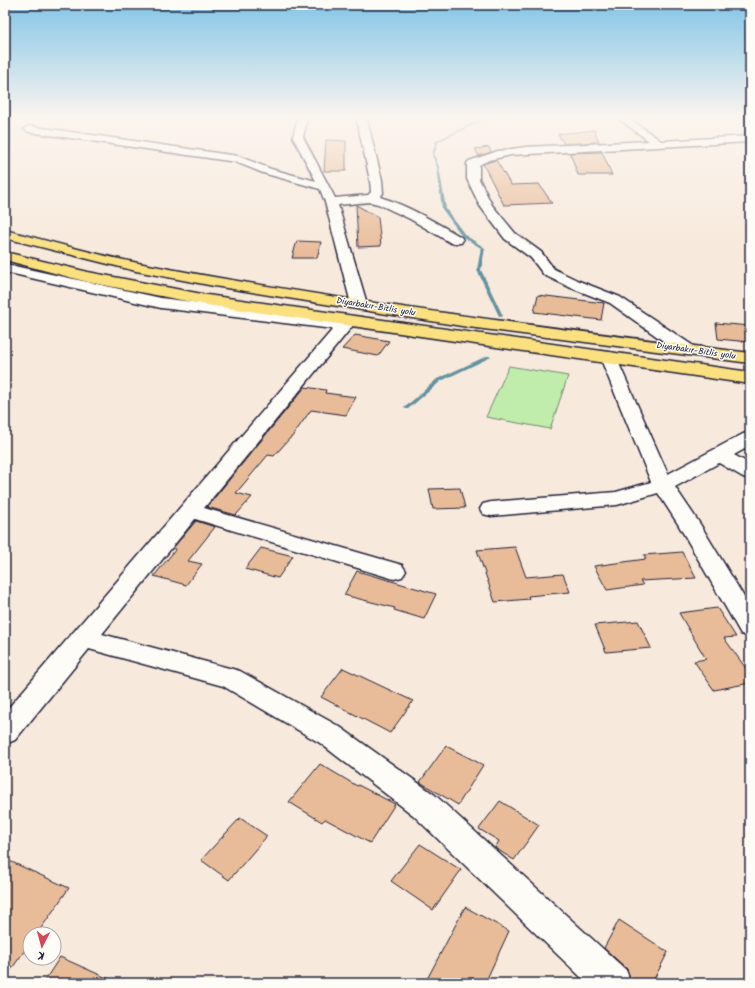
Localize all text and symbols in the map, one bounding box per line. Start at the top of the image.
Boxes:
street label: Diyarbakır-Bitlis yolu [335,293,417,321]
street label: Diyarbakır-Bitlis yolu [655,338,737,364]
north arrow [22,926,62,966]
text: K [36,946,45,964]

